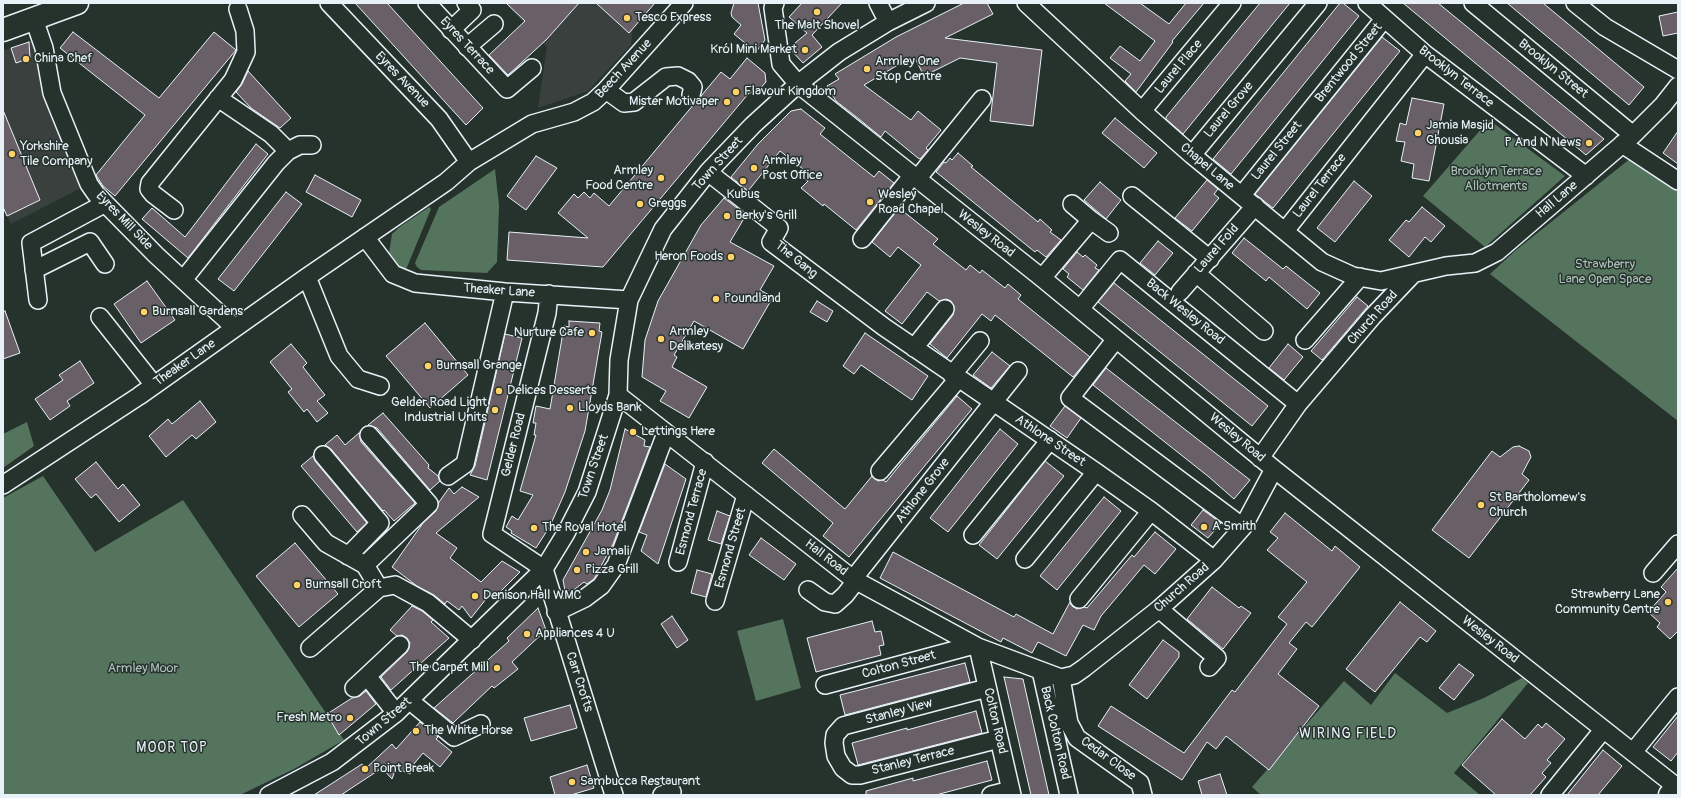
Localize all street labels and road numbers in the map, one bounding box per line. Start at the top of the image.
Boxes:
street label: Eyres Terrace [436,14,498,78]
street label: Brentwood Street [1312,20,1386,106]
street label: Beech Avenue [592,36,656,102]
street label: Brooklyn Street [1515,36,1591,102]
street label: Laurel Place [1152,37,1206,97]
street label: Brooklyn Terrace [1415,43,1497,111]
street label: Eyres Avenue [371,49,433,111]
street label: Laurel Grove [1201,79,1257,141]
street label: Laurel Street [1248,118,1306,184]
street label: Town Street [690,134,746,194]
street label: Chapel Lane [1177,140,1237,194]
street label: Laurel Terrace [1290,151,1350,221]
street label: Hall Lane [1533,178,1581,222]
street label: Eyres Mill Side [92,189,156,253]
street label: Wesley Road [954,207,1018,261]
street label: Laurel Fold [1191,221,1243,277]
street label: The Gang [771,238,821,282]
street label: Back Wesley Road [1143,276,1227,348]
street label: Theaker Lane [463,281,535,301]
street label: Church Road [1345,288,1401,348]
street label: Theaker Lane [151,336,219,390]
street label: Wesley Road [1206,410,1268,466]
street label: Gelder Road [499,411,529,479]
street label: Athlone Street [1012,412,1088,470]
street label: Town Street [576,432,612,502]
street label: Athlone Grove [893,455,953,527]
street label: Esmond Terrace [673,467,711,557]
street label: Esmond Street [712,506,750,590]
street label: Hall Road [801,536,851,580]
street label: Church Road [1151,560,1213,616]
street label: Wesley Road [1458,613,1522,667]
street label: Colton Street [860,648,938,682]
street label: Carr Crofts [562,650,596,714]
street label: Back Colton Road [1037,685,1073,781]
street label: Colton Road [980,686,1010,756]
street label: Town Street [353,694,415,750]
street label: Stanley View [864,696,934,728]
street label: Cedar Close [1077,734,1139,784]
street label: Stanley Terrace [870,743,956,779]

